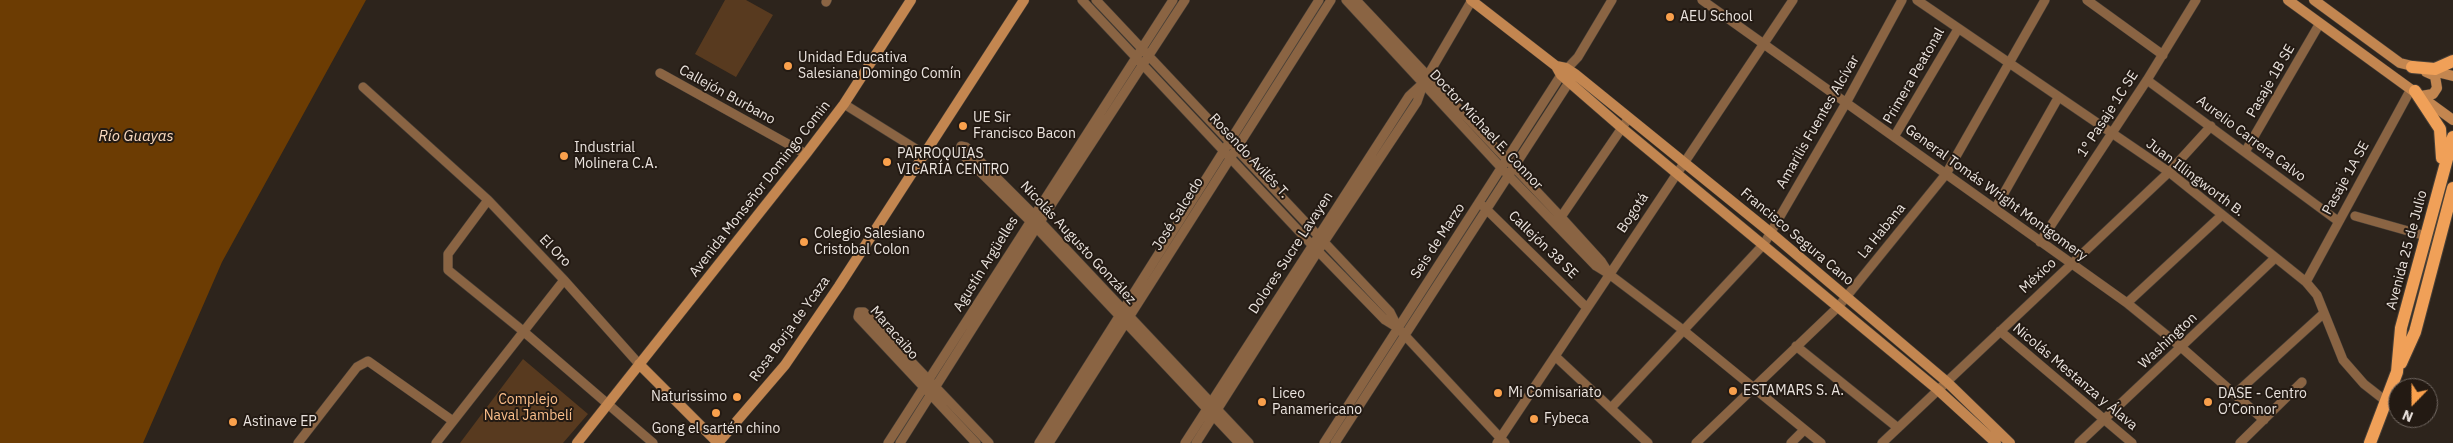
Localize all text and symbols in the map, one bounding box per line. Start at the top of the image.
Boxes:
place label: AEU School [1680,9,1753,25]
marker: AEU School [1664,11,1676,23]
street label: Primera Peatonal [1880,25,1948,127]
street label: Pasaje 1B SE [2243,41,2299,121]
place label: Unidad Educativa Salesiana Domingo Comín [798,50,961,82]
street label: Amarilis Fuentes Alcívar [1773,52,1863,192]
marker: Unidad Educativa Salesiana Domingo Comín [782,60,794,72]
street label: Callejón Burbano [676,62,778,128]
street label: Doctor Michael E. Connor [1426,66,1546,194]
street label: 1° Pasaje 1C SE [2074,68,2142,160]
street label: Aurelio Carrera Calvo [2193,92,2309,186]
street label: Avenida Monseñor Domingo Comin [686,98,834,280]
place label: UE Sir Francisco Bacon [973,110,1076,142]
street label: Rosendo Avilés T. [1205,110,1293,202]
marker: UE Sir Francisco Bacon [957,120,969,132]
street label: General Tomás Wright Montgomery [1902,121,2090,265]
water label: Río Guayas [98,128,174,146]
street label: Juan Illingworth B. [2143,136,2247,220]
street label: Pasaje 1A SE [2319,138,2373,218]
place label: Industrial Molinera C.A. [574,140,658,172]
place label: PARROQUIAS VICARÍA CENTRO [897,146,1009,178]
marker: Industrial Molinera C.A. [558,150,570,162]
marker: PARROQUIAS VICARÍA CENTRO [881,156,893,168]
street label: José Salcedo [1149,174,1207,254]
street label: Nicolás Augusto González [1017,178,1139,308]
street label: Francisco Segura Cano [1737,185,1857,289]
street label: Avenida 25 de Julio [2383,188,2431,312]
street label: Dolores Sucre Lavayen [1245,189,1337,317]
street label: Bogotá [1614,190,1652,236]
street label: Seis de Marzo [1407,200,1469,282]
street label: La Habana [1855,200,1909,262]
street label: Callejón 38 SE [1505,208,1581,282]
street label: Agustín Argüelles [950,213,1022,315]
place label: Colegio Salesiano Cristobal Colon [814,226,925,258]
street label: El Oro [536,231,574,271]
marker: Colegio Salesiano Cristobal Colon [798,236,810,248]
street label: México [2016,255,2060,297]
street label: Rosa Borja de Ycaza [746,273,834,385]
street label: Maracaibo [866,303,922,363]
street label: Washington [2135,310,2201,372]
street label: Nicolás Mestanza y Álava [2009,320,2141,434]
north arrow [2388,378,2438,428]
place label: ESTAMARS S. A. [1743,383,1844,399]
place label: Mi Comisariato [1508,385,1602,401]
marker: ESTAMARS S. A. [1727,385,1739,397]
place label: Liceo Panamericano [1272,386,1362,418]
place label: DASE - Centro O’Connor [2218,386,2307,418]
marker: Mi Comisariato [1492,387,1504,399]
place label: Naturissimo [651,389,727,405]
marker: Naturissimo [731,391,743,403]
park label: Complejo Naval Jambelí [484,392,572,424]
marker: Liceo Panamericano [1256,396,1268,408]
marker: DASE - Centro O’Connor [2202,396,2214,408]
text: N [2400,406,2416,426]
marker: Gong el sartén chino [710,407,722,419]
place label: Fybeca [1544,411,1589,427]
marker: Fybeca [1528,413,1540,425]
place label: Astinave EP [243,414,317,430]
marker: Astinave EP [227,416,239,428]
place label: Gong el sartén chino [652,421,780,437]

